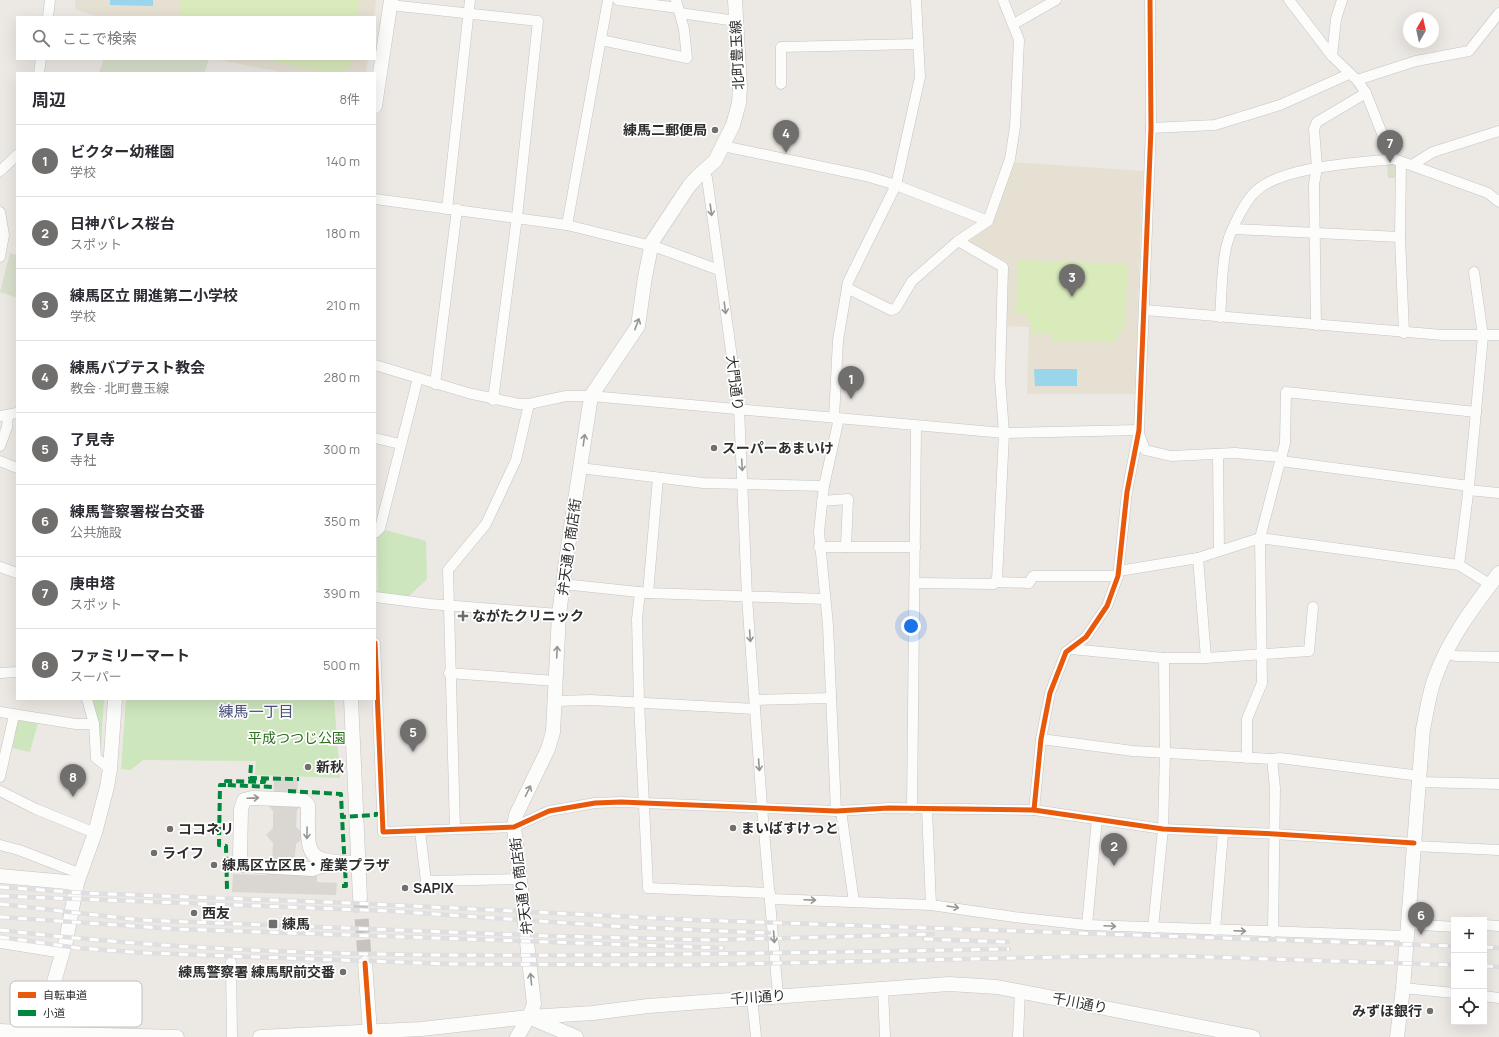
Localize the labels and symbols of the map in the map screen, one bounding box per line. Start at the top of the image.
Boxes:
north arrow [1403,12,1439,48]
street label: 北町豊玉線 [725,20,748,90]
place label: 練馬二郵便局 [623,120,707,139]
pin: 4 [773,120,799,153]
marker: 練馬二郵便局 [710,125,720,135]
pin: 7 [1377,130,1403,163]
one-way arrow [707,203,715,216]
pin: 3 [1059,264,1085,297]
one-way arrow [721,301,729,314]
one-way arrow [634,319,642,331]
street label: 大門通り [723,354,748,412]
pin: 1 [838,366,864,399]
one-way arrow [580,434,588,447]
place label: スーパーあまいけ [722,438,834,457]
marker: スーパーあまいけ [709,443,719,453]
one-way arrow [738,458,746,471]
street label: 弁天通り商店街 [552,497,585,597]
place label: ながたクリニック [472,606,584,625]
marker: ながたクリニック [457,610,469,622]
your location [901,616,921,636]
one-way arrow [746,629,753,642]
one-way arrow [554,646,561,659]
district label: 練馬一丁目 [218,701,294,722]
pin: 5 [400,719,426,752]
park label: 平成つつじ公園 [248,728,346,747]
place label: 新秋 [316,757,344,776]
one-way arrow [755,758,762,771]
marker: 新秋 [303,762,313,772]
pin: 8 [60,764,86,797]
one-way arrow [525,785,532,797]
one-way arrow [247,795,260,802]
place label: まいばすけっと [741,818,839,837]
place label: ココネリ [178,819,234,838]
marker: まいばすけっと [728,823,738,833]
marker: ココネリ [165,824,175,834]
one-way arrow [303,826,311,839]
pin: 2 [1101,833,1127,866]
street label: 弁天通り商店街 [505,836,536,936]
place label: ライフ [162,843,204,862]
marker: ライフ [149,848,159,858]
place label: 練馬区立区民・産業プラザ [222,855,390,874]
marker: 練馬区立区民・産業プラザ [209,860,219,870]
place label: SAPIX [413,878,454,897]
marker: SAPIX [400,883,410,893]
one-way arrow [803,897,816,904]
pin: 6 [1408,902,1434,935]
place label: 西友 [202,903,230,922]
one-way arrow [946,904,959,912]
marker: 西友 [189,908,199,918]
place label: 練馬 [282,914,310,933]
marker: 練馬 [267,918,279,930]
one-way arrow [1103,922,1116,930]
one-way arrow [1233,927,1246,935]
one-way arrow [770,930,777,943]
place label: 練馬警察署 練馬駅前交番 [178,962,335,981]
marker: 練馬警察署 練馬駅前交番 [338,967,348,977]
one-way arrow [527,973,535,986]
legend [10,981,142,1027]
street label: 千川通り [729,985,787,1008]
text: 自転車道 [43,987,87,1002]
street label: 千川通り [1051,988,1109,1017]
place label: みずほ銀行 [1352,1001,1422,1020]
text: 小道 [43,1005,65,1020]
marker: みずほ銀行 [1425,1006,1435,1016]

